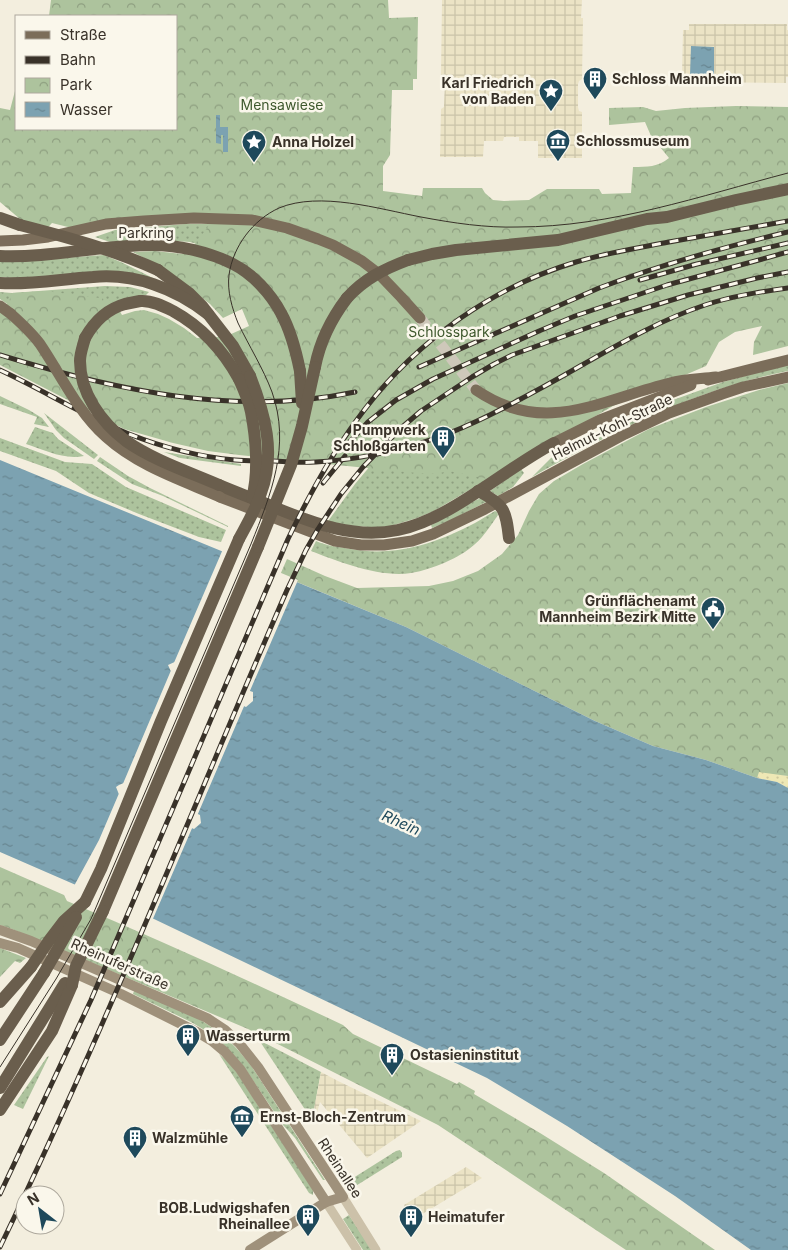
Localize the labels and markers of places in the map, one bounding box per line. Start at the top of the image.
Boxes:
building icon: Schloss Mannheim [582,66,608,100]
place label: Schloss Mannheim [612,70,742,87]
place label: Karl Friedrich von Baden [442,74,534,107]
place icon: Karl Friedrich von Baden [538,78,564,112]
museum icon: Schlossmuseum [545,128,571,162]
place icon: Anna Holzel [241,129,267,163]
place label: Schlossmuseum [576,132,689,149]
place label: Anna Holzel [272,133,354,150]
place label: Pumpwerk Schloßgarten [333,421,427,454]
building icon: Pumpwerk Schloßgarten [430,425,456,459]
place label: Grünflächenamt Mannheim Bezirk Mitte [539,592,696,625]
public building icon: Grünflächenamt Mannheim Bezirk Mitte [700,596,726,630]
building icon: Wasserturm [175,1023,201,1057]
place label: Wasserturm [206,1027,290,1044]
building icon: Ostasieninstitut [379,1042,405,1076]
place label: Ostasieninstitut [410,1046,519,1063]
museum icon: Ernst-Bloch-Zentrum [229,1104,255,1138]
place label: Ernst-Bloch-Zentrum [260,1108,406,1125]
building icon: Walzmühle [122,1125,148,1159]
place label: Walzmühle [152,1129,228,1146]
place label: BOB.Ludwigshafen Rheinallee [159,1199,290,1232]
building icon: BOB.Ludwigshafen Rheinallee [295,1203,321,1237]
building icon: Heimatufer [398,1204,424,1238]
place label: Heimatufer [428,1208,505,1225]

